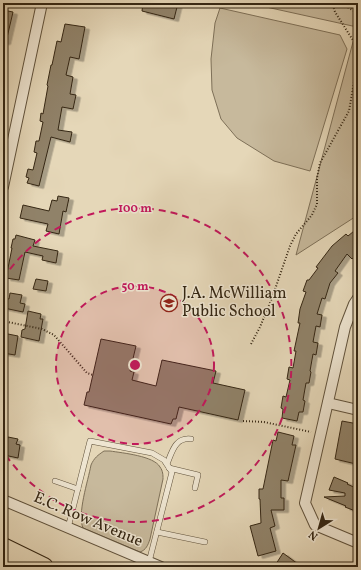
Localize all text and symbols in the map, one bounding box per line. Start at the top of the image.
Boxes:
text: 100 m [118,201,152,217]
text: 50 m [121,279,149,295]
place label: J.A. McWilliam Public School [182,283,287,323]
school or university icon: J.A. McWilliam Public School [159,293,179,313]
centre of rings [128,358,142,372]
street label: E.C. Row Avenue [30,487,146,553]
north arrow [299,508,339,548]
text: N [306,526,322,543]

